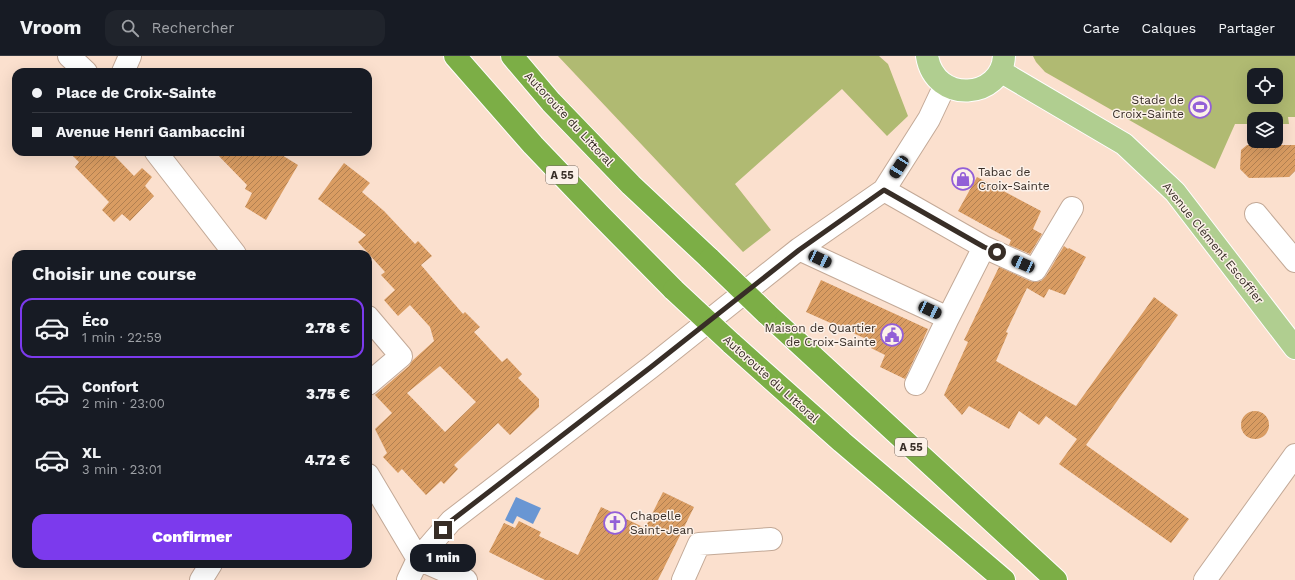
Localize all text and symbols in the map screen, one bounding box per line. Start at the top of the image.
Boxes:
search box [105,10,385,46]
text: Vroom [20,16,81,39]
icon: search [119,17,141,39]
text: Rechercher [151,19,234,37]
text: Carte [1083,20,1120,36]
text: Calques [1142,20,1196,36]
text: Partager [1218,20,1275,36]
map controls [1247,68,1283,148]
button: locate [1247,68,1283,104]
street label: Autoroute du Littoral [522,69,617,169]
text: Place de Croix-Sainte [56,84,216,102]
place label: Stade de Croix-Sainte [1112,93,1184,121]
sports icon: Stade de Croix-Sainte [1187,94,1213,120]
button: layers [1247,112,1283,148]
text: Avenue Henri Gambaccini [56,123,245,141]
car [887,154,911,180]
place label: Tabac de Croix-Sainte [978,165,1050,193]
road number: A 55 [546,166,578,184]
shop icon: Tabac de Croix-Sainte [950,166,976,192]
street label: Avenue Clément Escoffier [1160,179,1266,307]
route start [988,243,1006,261]
car [807,248,833,270]
car [1010,254,1036,274]
text: Choisir une course [32,263,196,284]
car [917,299,943,321]
icon: car [34,310,70,346]
text: Éco [82,312,109,330]
text: 2.78 € [305,319,350,337]
place label: Maison de Quartier de Croix-Sainte [765,321,876,349]
public building icon: Maison de Quartier de Croix-Sainte [879,322,905,348]
text: 1 min · 22:59 [82,330,162,345]
street label: Autoroute du Littoral [720,332,822,426]
icon: car [34,376,70,412]
text: Confort [82,378,138,396]
text: 3.75 € [306,385,350,403]
text: 2 min · 23:00 [82,396,165,411]
road number: A 55 [895,438,927,456]
icon: car [34,442,70,478]
text: XL [82,444,101,462]
text: 4.72 € [305,451,350,469]
text: 3 min · 23:01 [82,462,162,477]
place label: Chapelle Saint-Jean [630,509,694,537]
church icon: Chapelle Saint-Jean [602,510,628,536]
button: Confirmer [32,514,352,560]
route end [434,521,452,539]
callout: 1 min [410,544,476,572]
text: 1 min [426,550,460,565]

